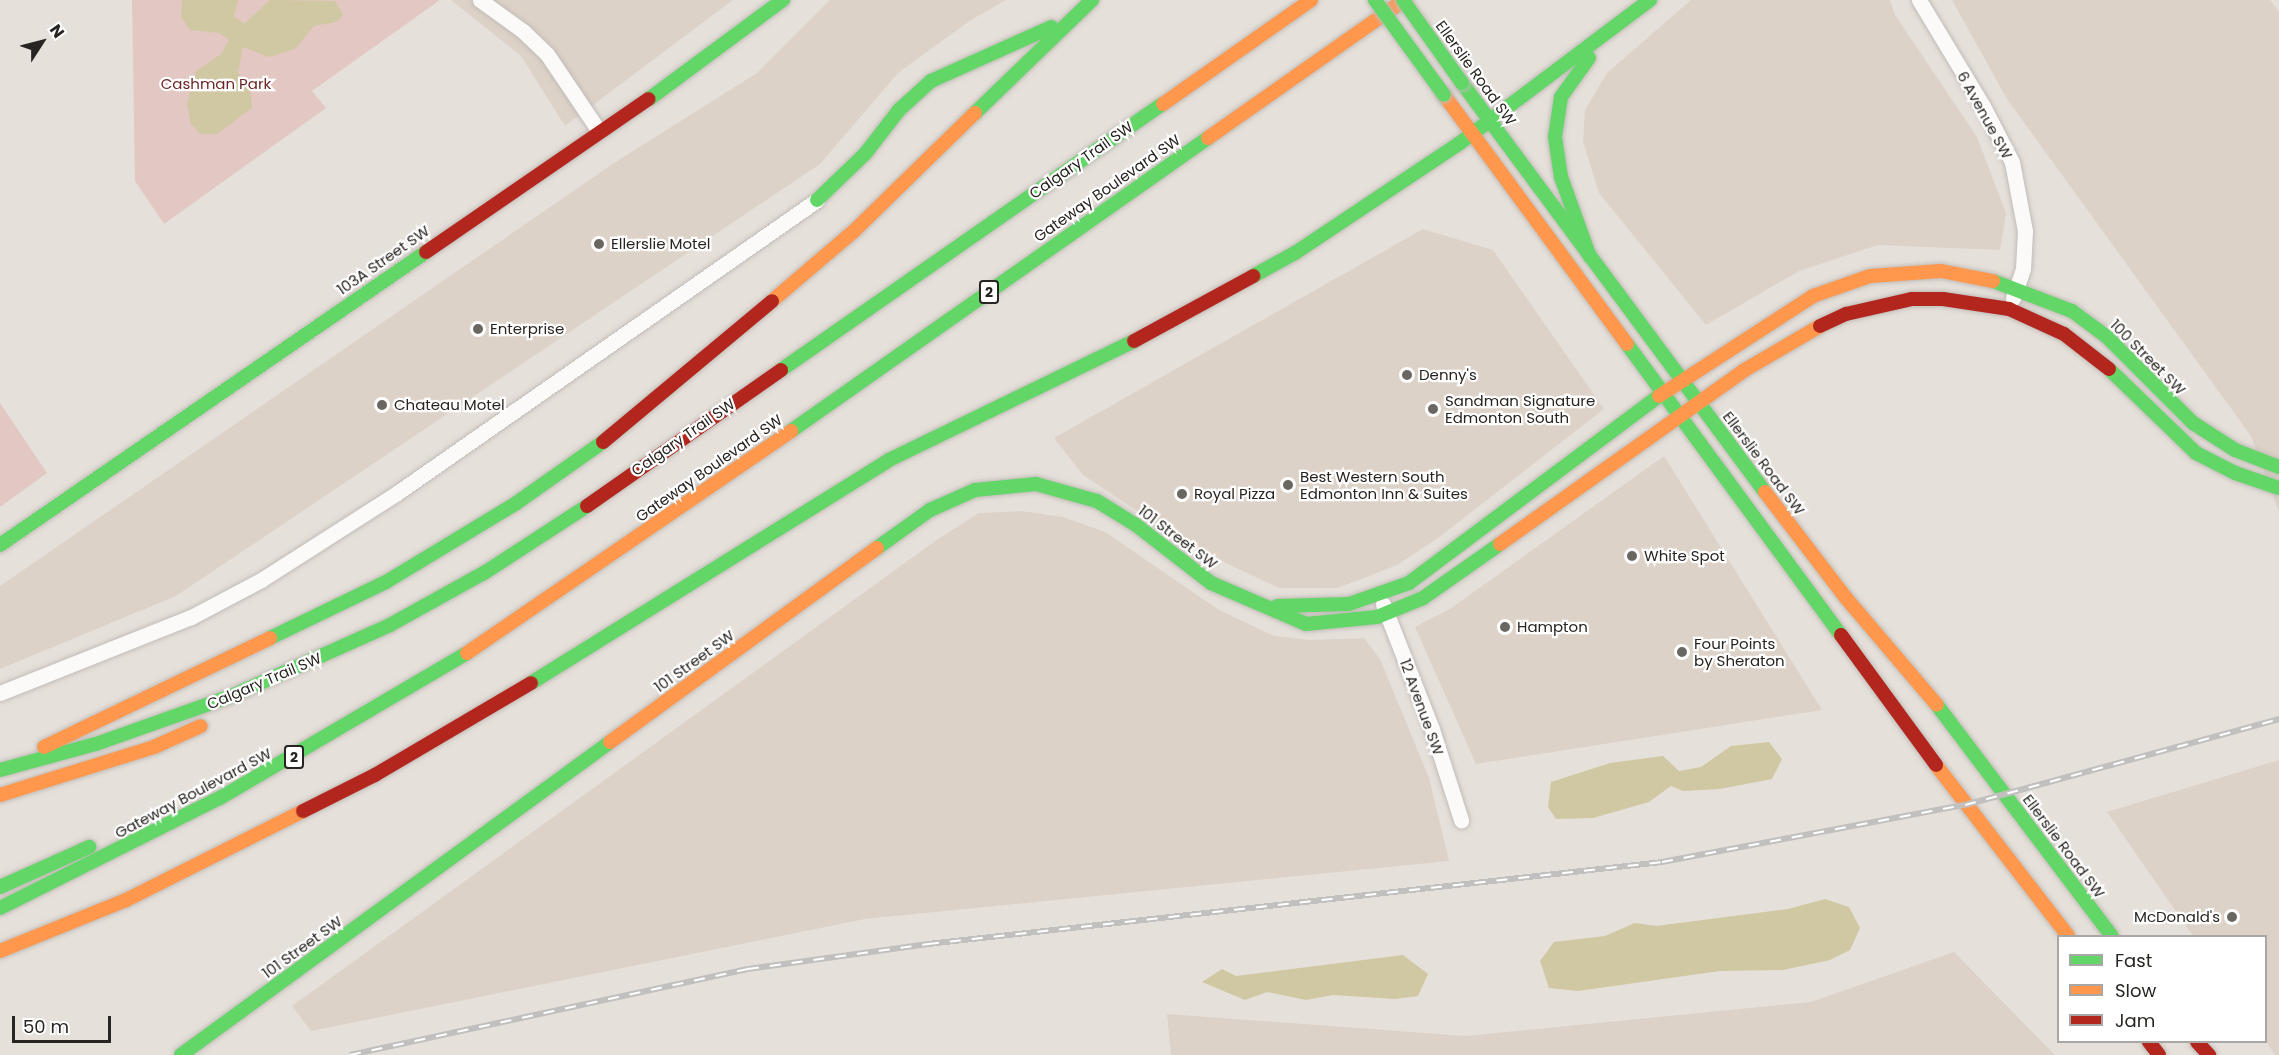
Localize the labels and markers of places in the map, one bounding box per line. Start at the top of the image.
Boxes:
place label: Ellerslie Motel [611,235,710,253]
marker: Ellerslie Motel [592,237,606,251]
place label: Enterprise [490,320,564,338]
marker: Enterprise [471,322,485,336]
place label: Denny's [1419,366,1477,384]
marker: Denny's [1400,368,1414,382]
place label: Sandman Signature Edmonton South [1445,391,1595,426]
place label: Chateau Motel [394,396,505,414]
marker: Chateau Motel [375,398,389,412]
marker: Sandman Signature Edmonton South [1426,402,1440,416]
place label: Best Western South Edmonton Inn & Suites [1300,467,1468,502]
marker: Best Western South Edmonton Inn & Suites [1281,478,1295,492]
place label: Royal Pizza [1194,485,1275,503]
marker: Royal Pizza [1175,487,1189,501]
place label: White Spot [1644,547,1725,565]
marker: White Spot [1625,549,1639,563]
place label: Hampton [1517,618,1588,636]
marker: Hampton [1498,620,1512,634]
place label: Four Points by Sheraton [1694,634,1785,669]
marker: Four Points by Sheraton [1675,645,1689,659]
place label: McDonald's [2134,908,2220,926]
marker: McDonald's [2225,910,2239,924]

